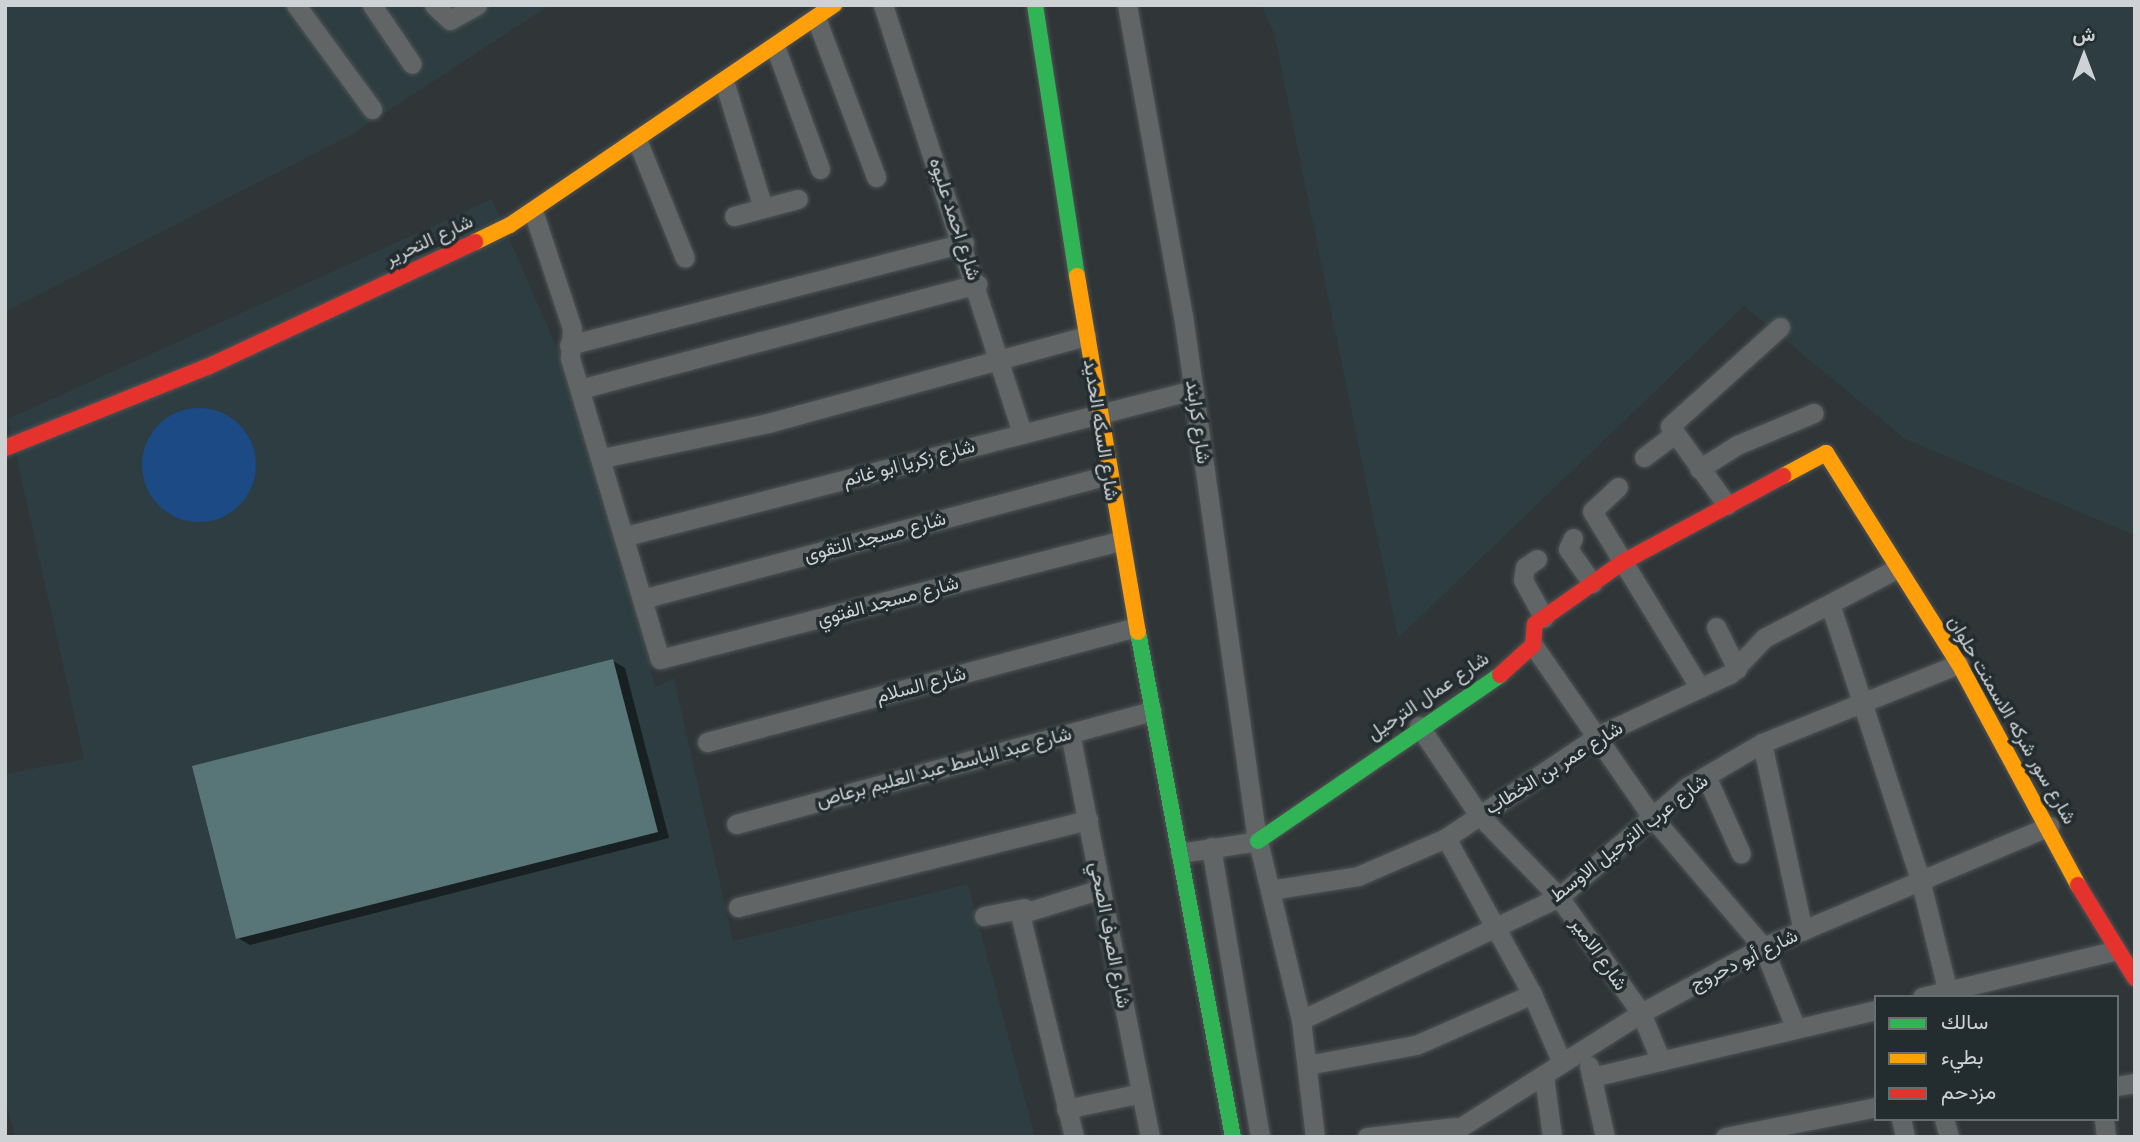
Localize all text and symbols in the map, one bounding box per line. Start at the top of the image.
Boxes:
north arrow [2049,21,2119,91]
text: ش [2073,23,2095,46]
street label: شارع احمد عليوه [924,155,986,283]
street label: شارع التحرير [382,210,476,270]
street label: شارع السكه الحديد [1079,358,1123,502]
street label: شارع كرابند [1181,379,1215,465]
street label: شارع زكريا ابو غانم [841,434,977,492]
street label: شارع مسجد التقوى [802,507,948,567]
street label: شارع مسجد الفتوي [815,571,961,631]
street label: شارع سور شركه الاسمنت حلوان [1943,612,2081,828]
street label: شارع عمال الترحيل [1363,647,1493,745]
street label: شارع السلام [874,662,968,708]
street label: شارع عمر بن الخطاب [1481,716,1627,820]
street label: شارع عبد الباسط عبد العليم برعاص [814,722,1074,812]
street label: شارع عرب الترحيل الاوسط [1545,769,1713,907]
street label: شارع الصرف الصحي [1085,860,1135,1010]
street label: شارع الامير [1566,913,1632,995]
street label: شارع أبو دحروج [1687,924,1801,996]
legend [1874,995,2119,1121]
text: سالك [1941,1009,1988,1035]
text: بطيء [1941,1044,1984,1070]
text: مزدحم [1941,1079,1996,1105]

